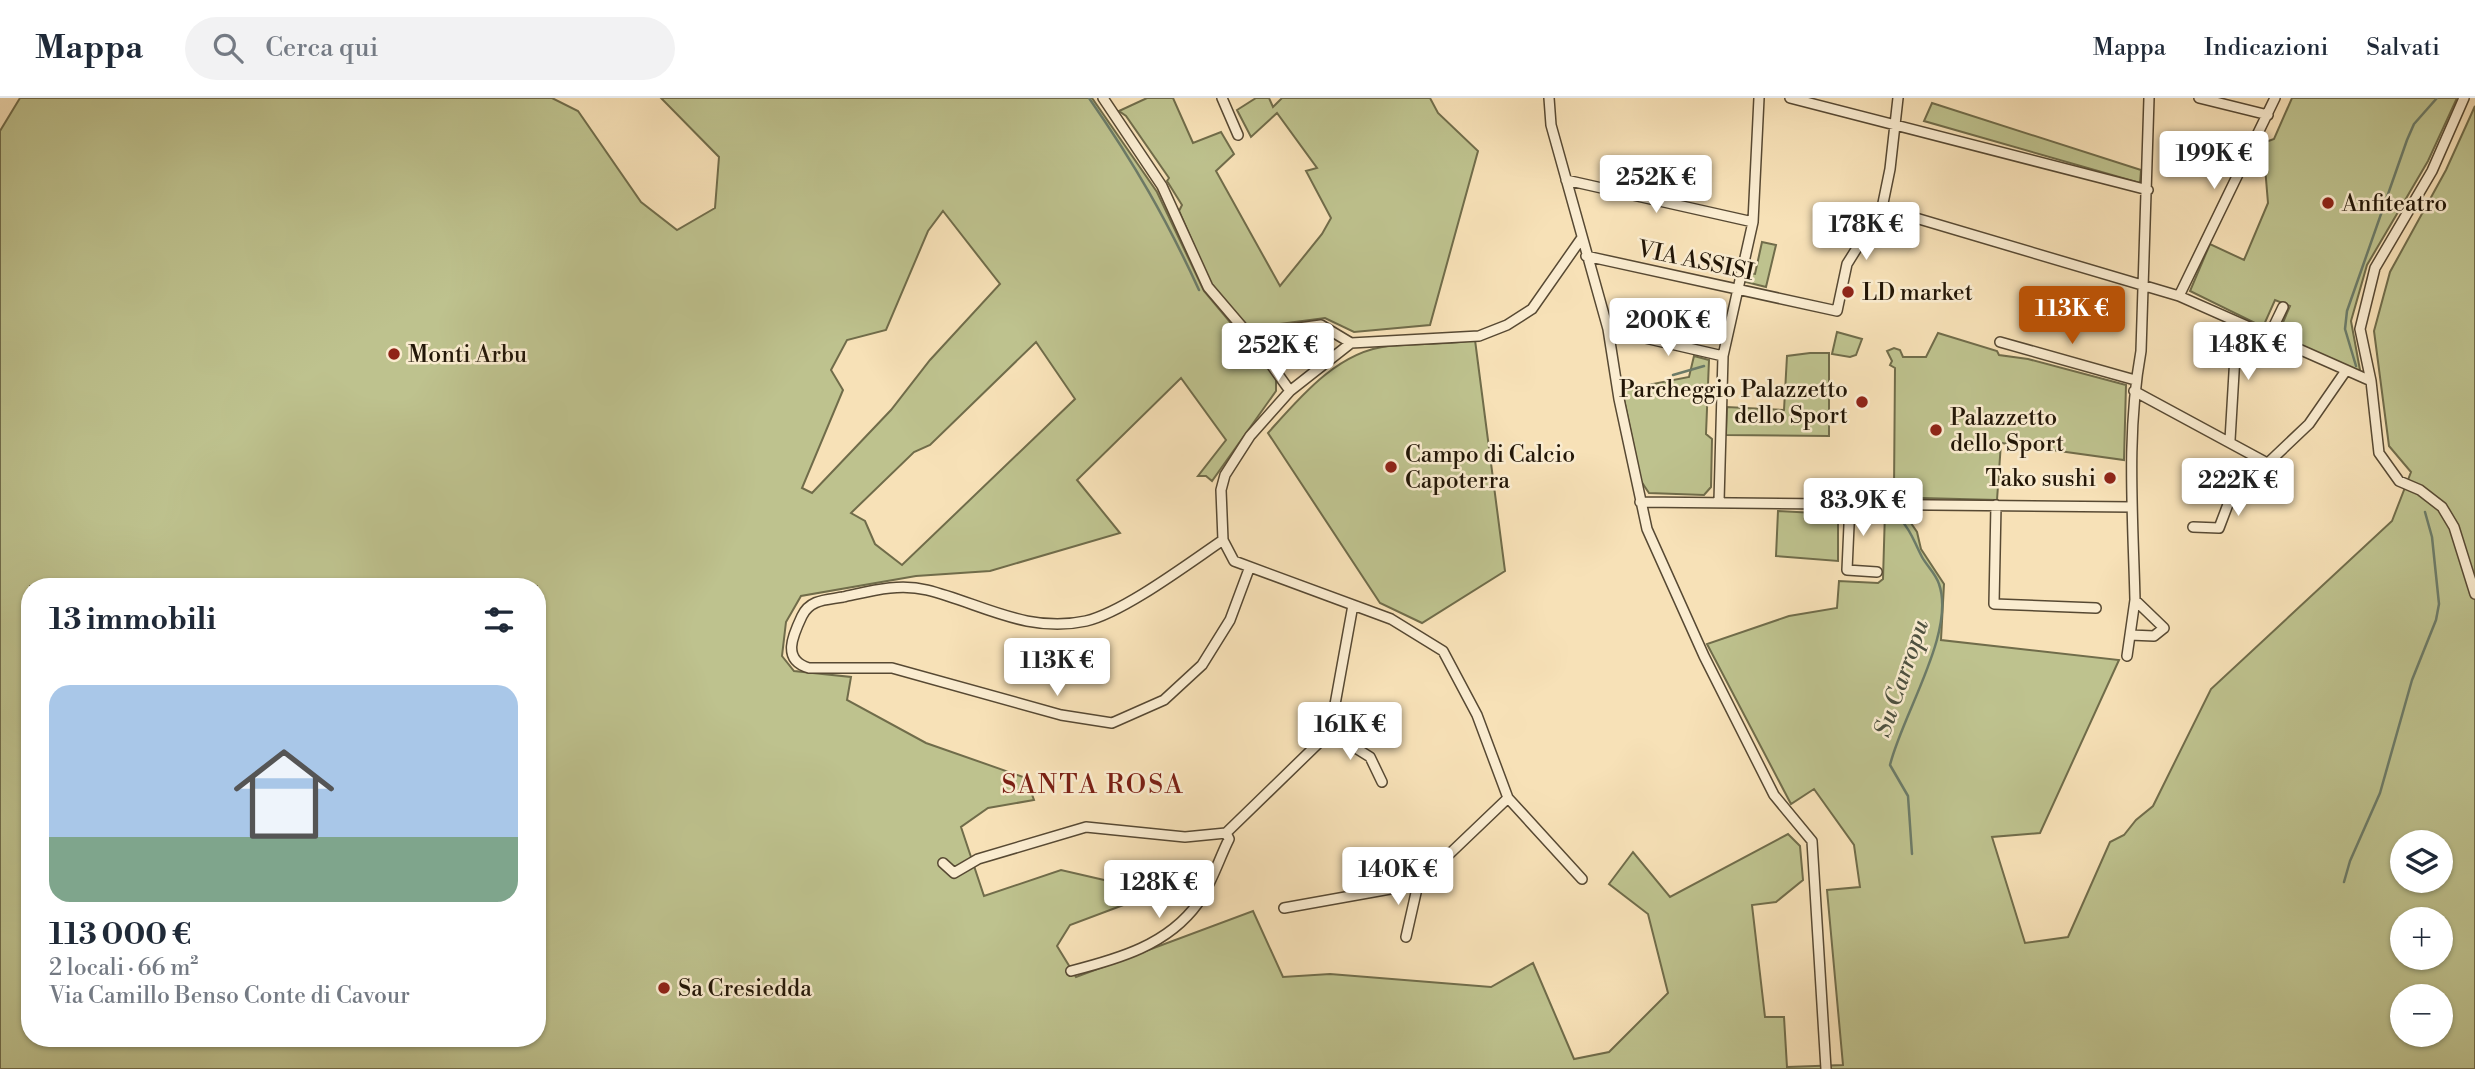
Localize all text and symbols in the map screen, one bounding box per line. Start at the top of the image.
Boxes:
search box [185,17,675,80]
text: Mappa [35,28,143,69]
icon: search [209,29,247,67]
text: Cerca qui [265,32,378,64]
text: Mappa [2093,33,2166,63]
text: Indicazioni [2204,33,2328,63]
text: Salvati [2366,33,2440,63]
pin: 199K € [2157,132,2271,191]
text: 199K € [2176,140,2252,168]
pin: 252K € [1599,156,1713,215]
text: 252K € [1616,164,1696,192]
place label: Anfiteatro [2341,190,2447,218]
marker: Anfiteatro [2320,195,2336,211]
pin: 178K € [1809,202,1923,262]
text: 178K € [1829,211,1903,239]
street label: VIA ASSISI [1634,235,1757,287]
place label: LD market [1862,279,1973,307]
marker: LD market [1840,284,1856,300]
pin: 113K € [2015,286,2129,346]
text: 113K € [2035,295,2109,323]
pin: 200K € [1611,299,1725,358]
text: 200K € [1625,307,1711,335]
pin: 148K € [2191,322,2305,382]
pin: 252K € [1221,324,1335,383]
text: 148K € [2209,331,2287,359]
text: 252K € [1238,332,1318,360]
place label: Monti Arbu [408,341,527,369]
marker: Monti Arbu [386,346,402,362]
place label: Parcheggio Palazzetto dello Sport [1619,376,1848,430]
marker: Parcheggio Palazzetto dello Sport [1854,394,1870,410]
place label: Palazzetto dello Sport [1950,404,2064,458]
marker: Palazzetto dello Sport [1928,422,1944,438]
place label: Campo di Calcio Capoterra [1405,441,1575,495]
pin: 222K € [2181,458,2295,518]
marker: Campo di Calcio Capoterra [1383,459,1399,475]
place label: Tako sushi [1986,465,2096,493]
text: 222K € [2198,467,2278,495]
marker: Tako sushi [2102,470,2118,486]
pin: 83.9K € [1798,478,1928,538]
text: 83.9K € [1820,487,1906,515]
text: 13 immobili [49,601,216,639]
icon: filters [480,601,518,639]
water label: Su Carropu [1868,615,1936,741]
pin: 113K € [1000,638,1114,698]
text: 113K € [1020,647,1094,675]
pin: 161K € [1293,702,1407,762]
text: 161K € [1314,711,1386,739]
icon: home [221,731,347,857]
district label: SANTA ROSA [1001,769,1185,801]
map controls [2390,830,2453,1047]
button: layers [2390,830,2453,893]
pin: 140K € [1341,848,1455,907]
text: 140K € [1358,856,1438,884]
pin: 128K € [1102,860,1216,920]
text: 128K € [1120,869,1198,897]
button: + [2390,907,2453,970]
text: 113 000 € [49,916,191,954]
text: 2 locali · 66 m² [49,954,198,982]
place label: Sa Cresiedda [678,975,812,1003]
marker: Sa Cresiedda [656,980,672,996]
text: Via Camillo Benso Conte di Cavour [49,982,410,1010]
button: − [2390,984,2453,1047]

